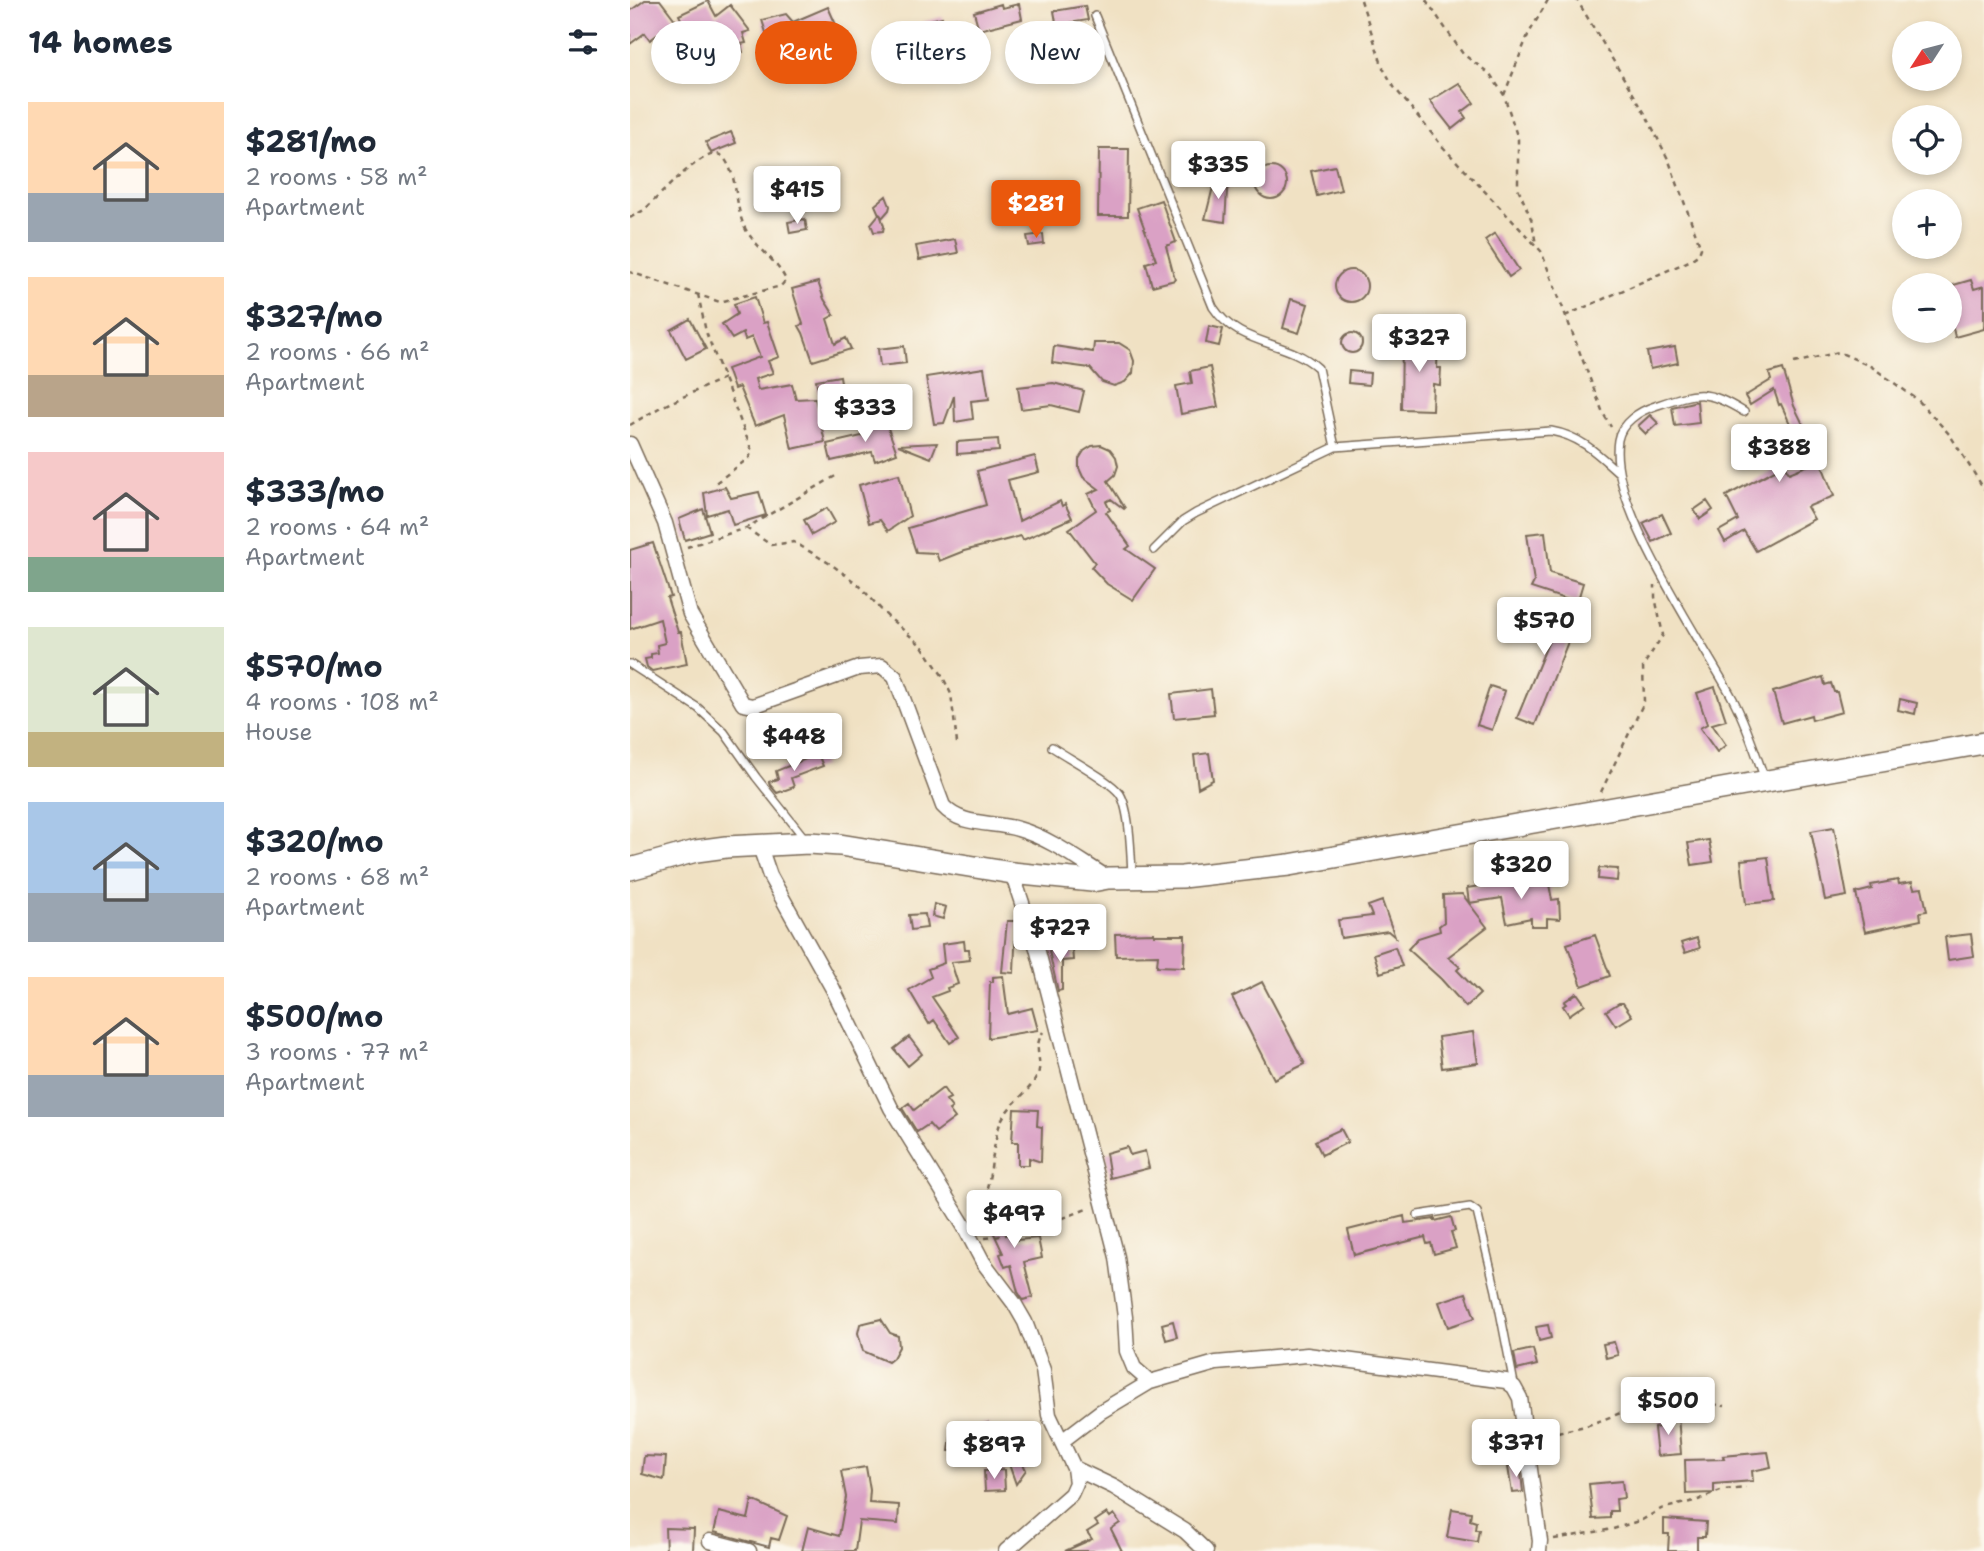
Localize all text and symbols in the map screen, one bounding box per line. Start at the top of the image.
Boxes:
chip: Buy [651,21,741,84]
chip: Rent [755,21,857,84]
chip: Filters [871,21,991,84]
chip: New [1005,21,1105,84]
north arrow [1892,21,1962,91]
map controls [1892,21,1962,343]
text: 14 homes [28,22,173,63]
icon: filters [564,23,602,61]
button: locate [1892,105,1962,175]
text: $281/mo [245,121,377,162]
icon: home [84,130,168,214]
pin: $335 [1177,142,1259,201]
text: $335 [1187,149,1249,179]
text: 2 rooms · 58 m² [245,162,428,192]
pin: $415 [756,166,838,226]
text: $415 [769,174,825,204]
pin: $281 [995,180,1077,240]
text: $281 [1007,188,1065,218]
button: + [1892,189,1962,259]
text: Apartment [245,192,365,222]
button: − [1892,273,1962,343]
text: $327/mo [245,296,383,337]
icon: home [84,305,168,389]
pin: $327 [1378,314,1460,374]
text: $327 [1388,322,1450,352]
text: 2 rooms · 66 m² [245,337,430,367]
text: Apartment [245,367,365,397]
pin: $333 [824,384,906,444]
text: $333 [834,392,896,422]
pin: $388 [1738,424,1820,484]
text: $388 [1747,432,1811,462]
text: $333/mo [245,471,385,512]
icon: home [84,480,168,564]
text: 2 rooms · 64 m² [245,512,429,542]
text: Apartment [245,542,365,572]
pin: $570 [1503,598,1585,657]
text: $570 [1513,605,1575,635]
text: $570/mo [245,646,383,687]
icon: home [84,655,168,739]
text: 4 rooms · 108 m² [245,687,439,717]
pin: $448 [753,714,835,773]
text: House [245,717,313,747]
text: $448 [762,721,826,751]
text: $320/mo [245,821,384,862]
icon: home [84,830,168,914]
pin: $320 [1480,842,1562,901]
text: $320 [1490,849,1552,879]
text: 2 rooms · 68 m² [245,862,429,892]
text: Apartment [245,892,365,922]
pin: $727 [1019,904,1101,964]
text: $727 [1029,912,1091,942]
text: $500/mo [245,996,383,1037]
icon: home [84,1005,168,1089]
text: 3 rooms · 77 m² [245,1037,429,1067]
text: Apartment [245,1067,365,1097]
pin: $497 [973,1190,1055,1250]
text: $497 [983,1198,1045,1228]
pin: $500 [1627,1378,1709,1437]
text: $500 [1637,1385,1699,1415]
pin: $371 [1475,1420,1557,1479]
pin: $897 [953,1422,1035,1481]
text: $371 [1488,1427,1544,1457]
text: $897 [962,1429,1026,1459]

